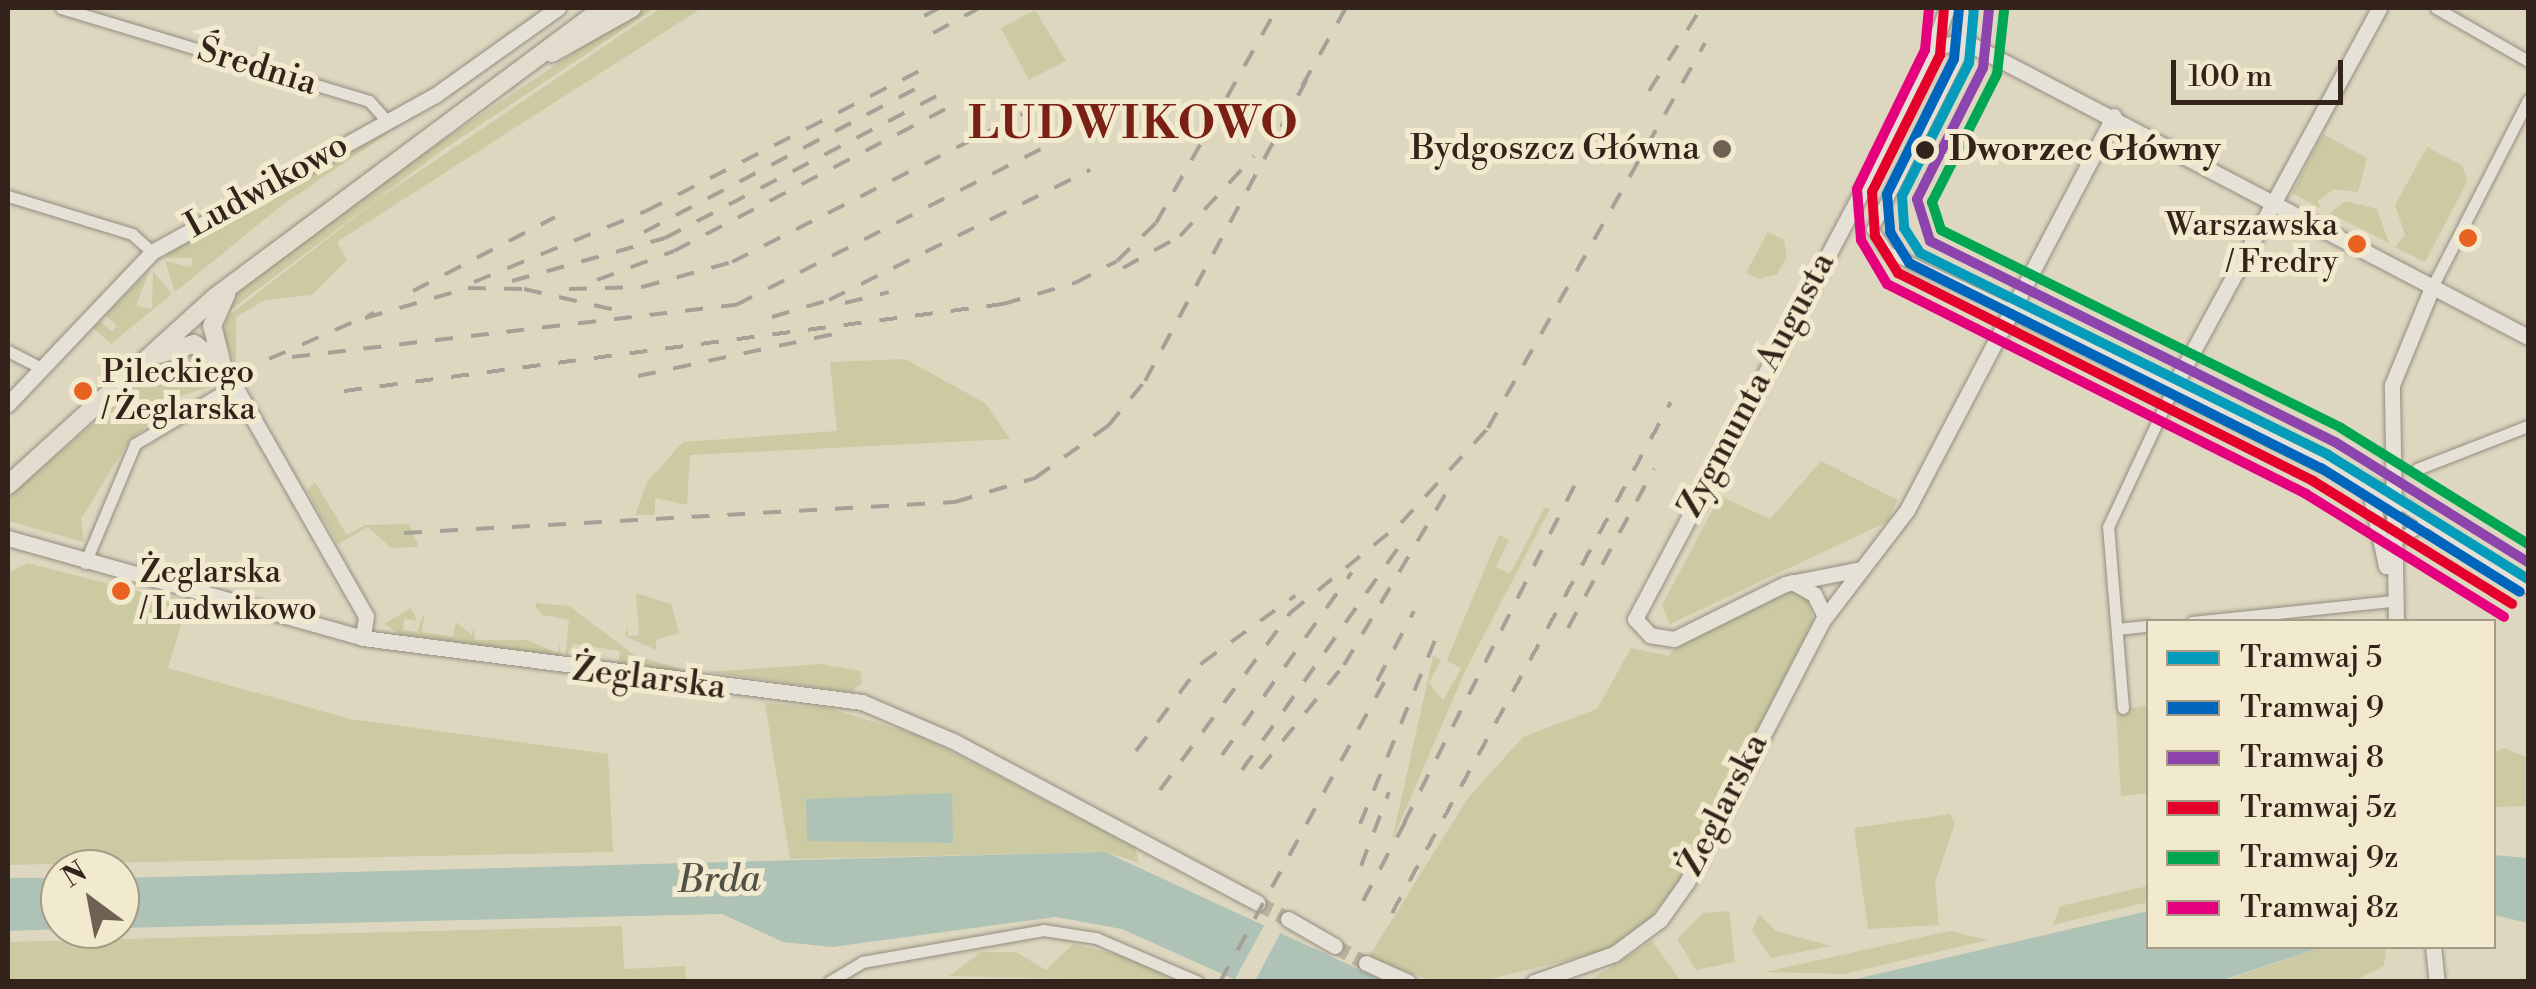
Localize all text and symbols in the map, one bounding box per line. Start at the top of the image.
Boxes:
street label: Średnia [192,29,322,105]
scale bar [2176,40,2348,102]
text: 100 m [2188,58,2272,96]
district label: LUDWIKOWO [968,98,1300,152]
street label: Ludwikowo [178,124,356,248]
place label: Bydgoszcz Główna [1410,128,1700,170]
place label: Dworzec Główny [1949,129,2221,171]
marker: Dworzec Główny [1910,135,1940,165]
marker: Bydgoszcz Główna [1709,136,1735,162]
place label: Warszawska / Fredry [2165,207,2338,282]
unlabelled marker [2458,228,2478,248]
marker: Warszawska / Fredry [2347,234,2367,254]
street label: Zygmunta Augusta [1670,245,1844,525]
place label: Pileckiego / Żeglarska [102,354,256,429]
marker: Pileckiego / Żeglarska [73,381,93,401]
place label: Żeglarska / Ludwikowo [140,554,317,629]
marker: Żeglarska / Ludwikowo [111,581,131,601]
legend [2146,619,2496,949]
text: Tramwaj 5 [2240,639,2382,677]
street label: Żeglarska [570,649,728,709]
text: Tramwaj 9 [2240,689,2384,727]
street label: Żeglarska [1670,727,1778,883]
text: Tramwaj 8 [2240,739,2384,777]
text: Tramwaj 5z [2240,789,2397,827]
text: Tramwaj 9z [2240,839,2398,877]
north arrow [40,849,140,949]
text: N [56,854,94,896]
water label: Brda [677,856,761,904]
text: Tramwaj 8z [2240,889,2399,927]

